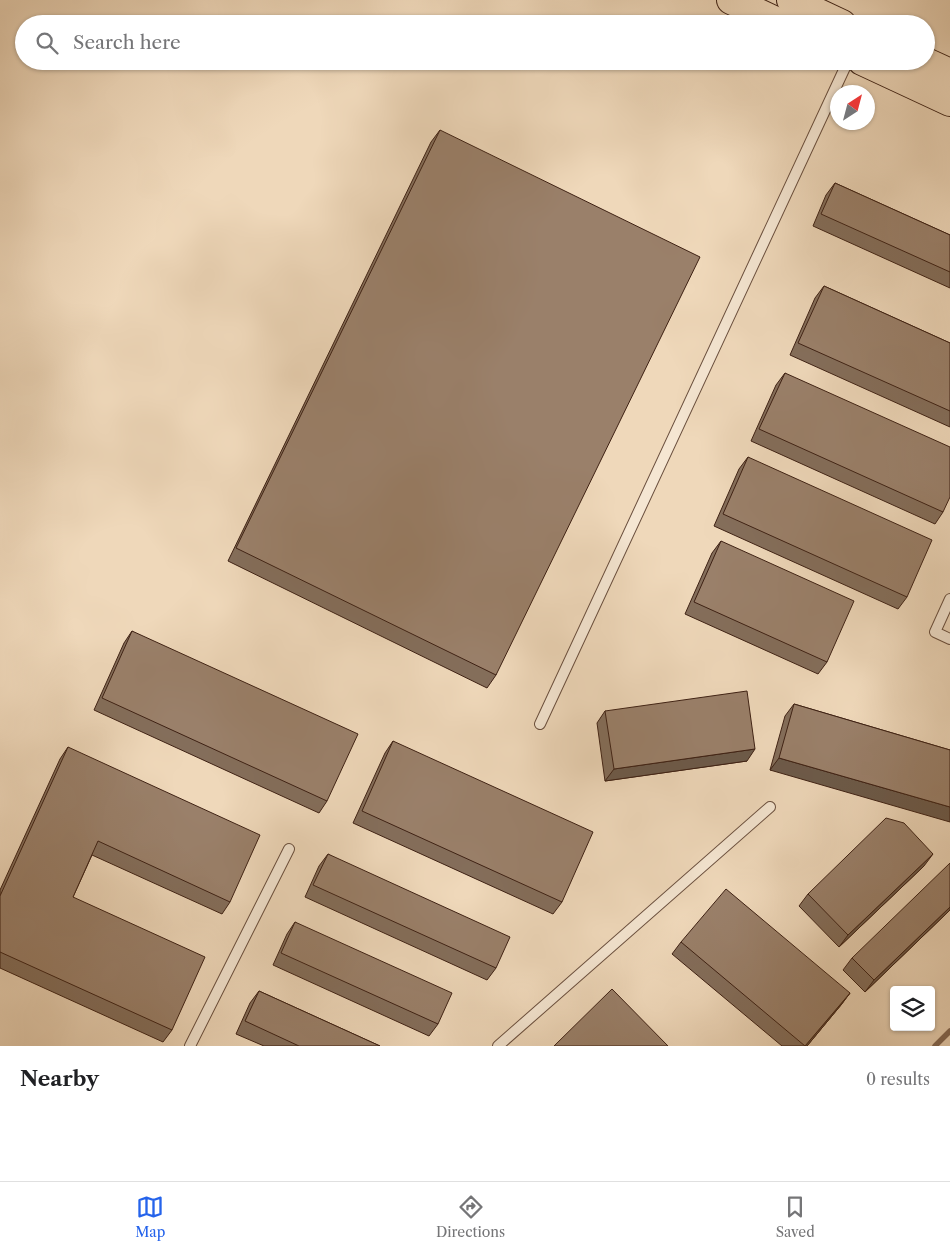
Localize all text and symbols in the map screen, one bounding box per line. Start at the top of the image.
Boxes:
search box [15,15,935,70]
icon: search [33,29,61,57]
text: Search here [73,31,181,54]
north arrow [830,85,875,130]
map controls [890,986,935,1031]
button: layers [890,986,935,1031]
text: Nearby [20,1066,99,1091]
text: 0 results [866,1069,930,1089]
tab: Map [135,1193,165,1241]
tab: Directions [436,1193,505,1241]
tab: Saved [776,1193,815,1241]

